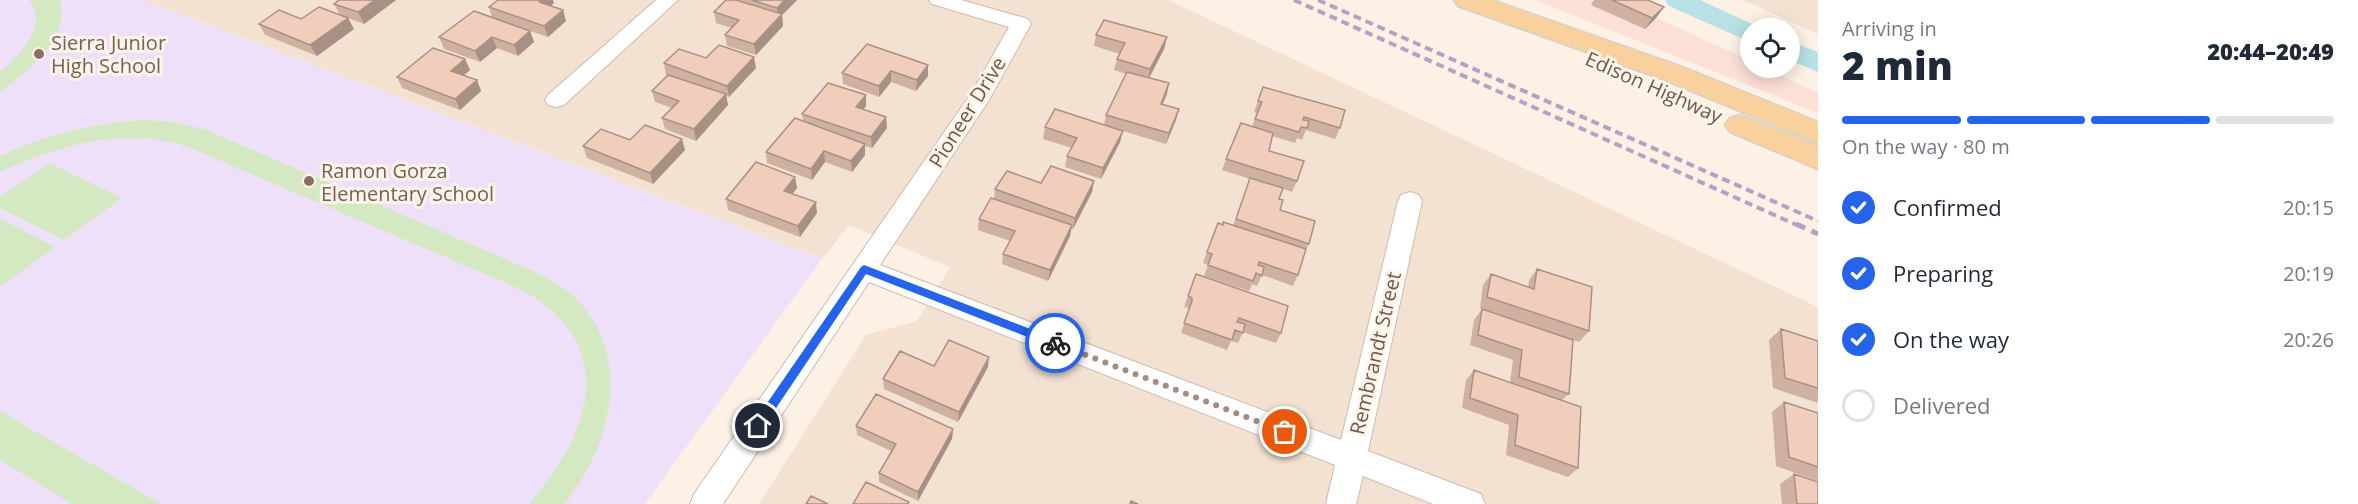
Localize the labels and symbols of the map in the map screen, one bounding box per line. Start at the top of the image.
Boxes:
place label: Sierra Junior High School [51,29,166,79]
street label: Edison Highway [1581,45,1728,130]
marker: Sierra Junior High School [32,47,46,61]
street label: Pioneer Drive [922,51,1012,173]
place label: Ramon Gorza Elementary School [321,157,494,207]
marker: Ramon Gorza Elementary School [302,174,316,188]
street label: Rembrandt Street [1343,269,1407,437]
courier [1025,313,1085,373]
pin [732,400,783,451]
pin [1259,406,1310,457]

